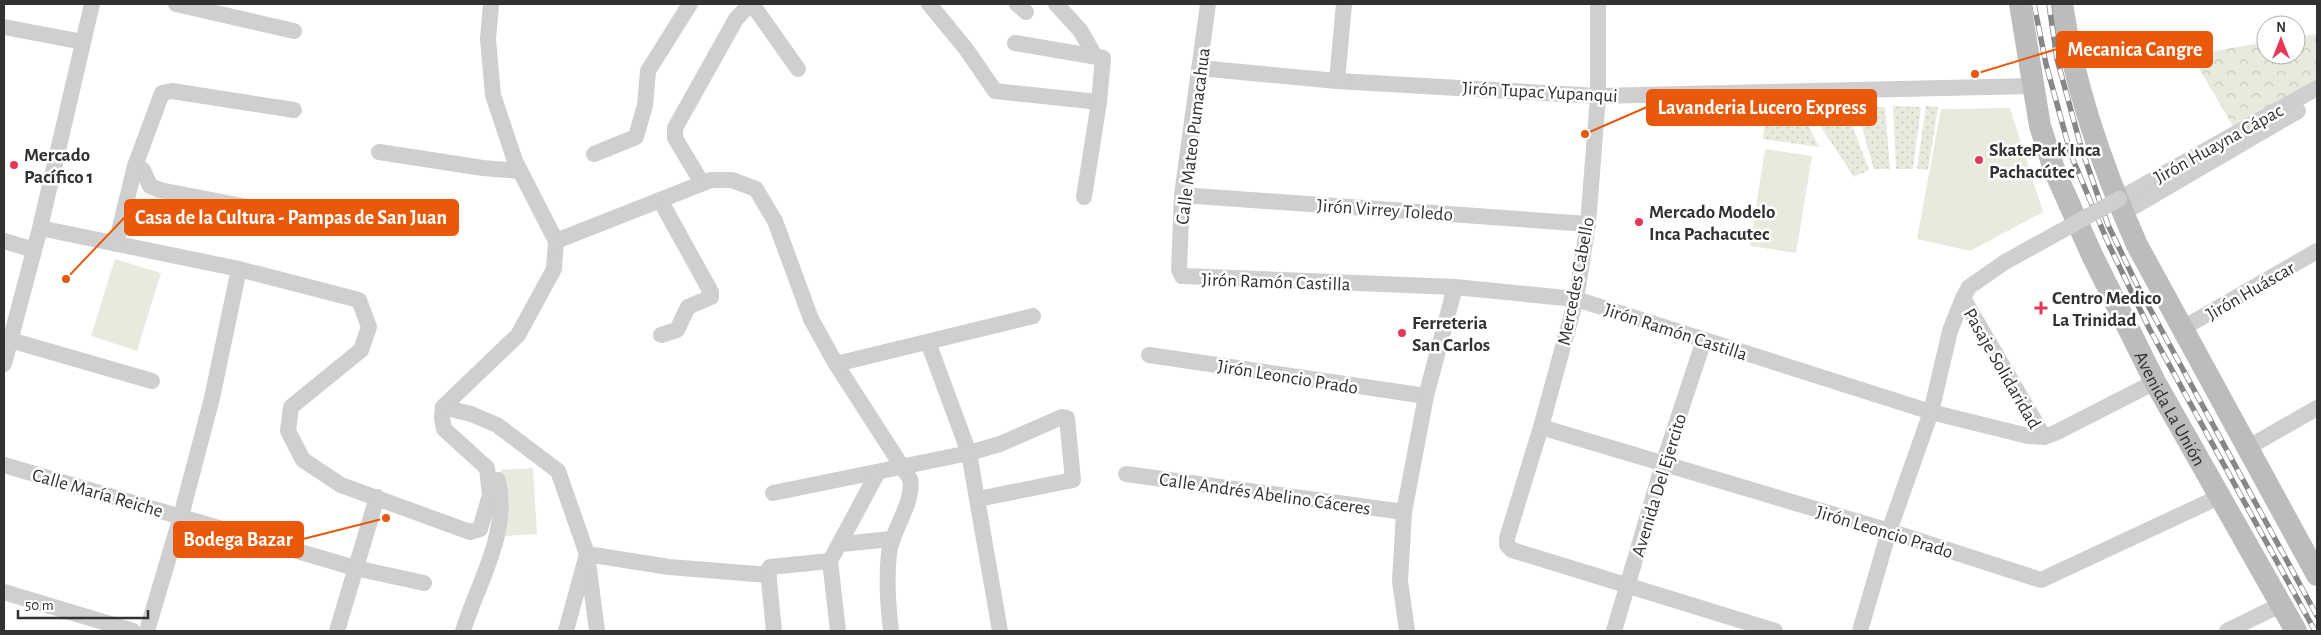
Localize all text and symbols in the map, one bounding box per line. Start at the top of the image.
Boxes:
north arrow [2256,15,2306,65]
text: N [2276,21,2286,35]
callout: Mecanica Cangre [2057,32,2212,67]
text: Mecanica Cangre [2068,40,2202,60]
street label: Calle Mateo Pumacahua [1173,47,1214,226]
street label: Jirón Tupac Yupanqui [1462,79,1618,106]
callout: Lavanderia Lucero Express [1647,90,1876,125]
text: Lavanderia Lucero Express [1657,98,1867,118]
street label: Jirón Huayna Cápac [2151,101,2286,188]
place label: SkatePark Inca Pachacútec [1989,141,2101,182]
place label: Mercado Pacífico 1 [24,146,93,187]
marker: SkatePark Inca Pachacútec [1973,154,1985,166]
marker: Mercado Pacífico 1 [8,159,20,171]
street label: Jirón Virrey Toledo [1316,196,1454,225]
callout: Casa de la Cultura - Pampas de San Juan [125,200,458,235]
place label: Mercado Modelo Inca Pachacutec [1649,203,1775,244]
text: Casa de la Cultura - Pampas de San Juan [135,208,447,228]
street label: Mercedes Cabello [1555,216,1598,347]
marker: Mercado Modelo Inca Pachacutec [1633,216,1645,228]
street label: Jirón Huáscar [2203,258,2298,324]
street label: Jirón Ramón Castilla [1201,270,1351,295]
place label: Centro Medico La Trinidad [2052,289,2161,330]
street label: Jirón Ramón Castilla [1602,300,1750,365]
marker: Centro Medico La Trinidad [2034,301,2048,315]
street label: Pasaje Solidaridad [1960,305,2044,432]
place label: Ferreteria San Carlos [1412,314,1490,355]
marker: Ferreteria San Carlos [1396,327,1408,339]
street label: Avenida La Unión [2130,348,2208,470]
street label: Jirón Leoncio Prado [1216,357,1359,398]
street label: Avenida Del Ejercito [1629,412,1690,559]
street label: Calle María Reiche [30,466,165,521]
street label: Calle Andrés Abelino Cáceres [1158,470,1372,519]
street label: Jirón Leoncio Prado [1814,503,1955,562]
callout: Bodega Bazar [174,522,303,557]
text: Bodega Bazar [183,530,293,550]
scale bar [18,588,148,620]
text: 50 m [25,598,54,613]

